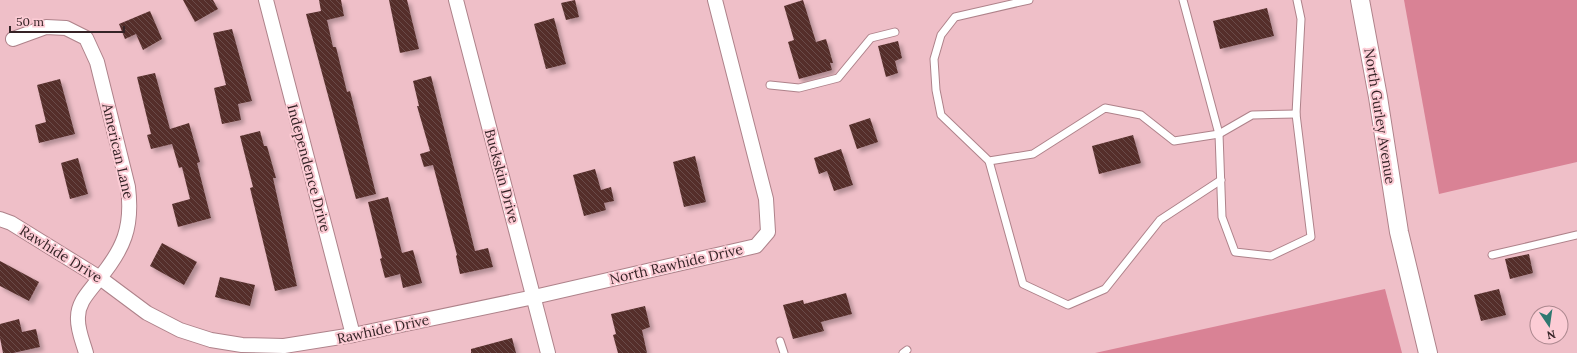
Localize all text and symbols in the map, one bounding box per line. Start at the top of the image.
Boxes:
scale bar [10,8,124,34]
text: 50 m [16,14,44,29]
street label: North Gurley Avenue [1360,47,1400,186]
street label: American Lane [98,101,138,201]
street label: Independence Drive [283,102,335,234]
street label: Buckskin Drive [481,127,523,226]
street label: Rawhide Drive [16,221,106,287]
street label: North Rawhide Drive [608,240,745,288]
north arrow [1529,305,1569,345]
street label: Rawhide Drive [335,310,431,348]
text: N [1545,327,1557,343]

